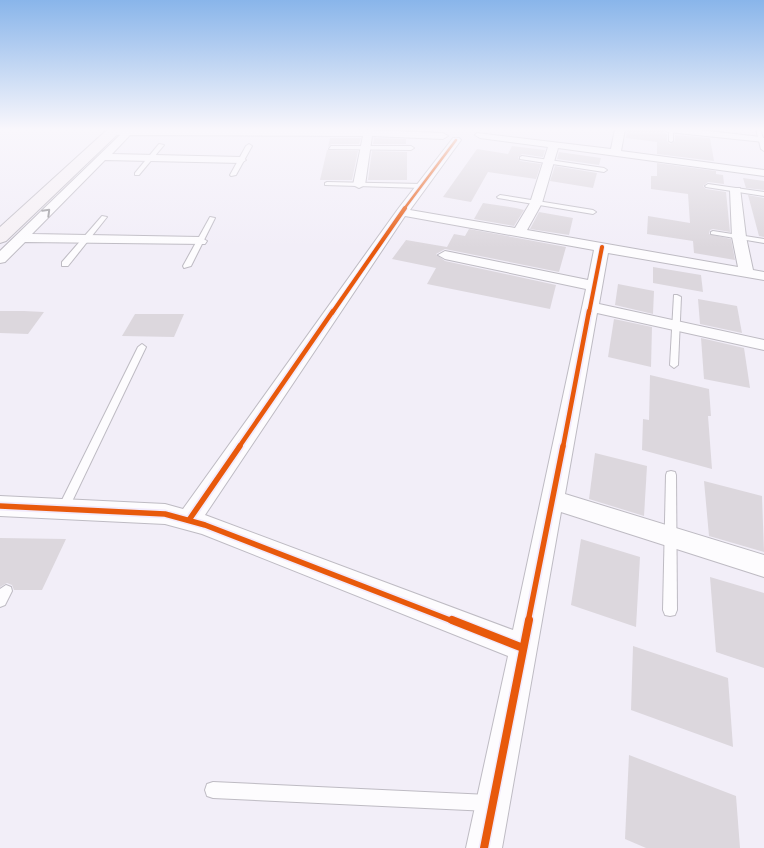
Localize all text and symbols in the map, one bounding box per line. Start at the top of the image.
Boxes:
one-way arrow [41,209,50,218]

